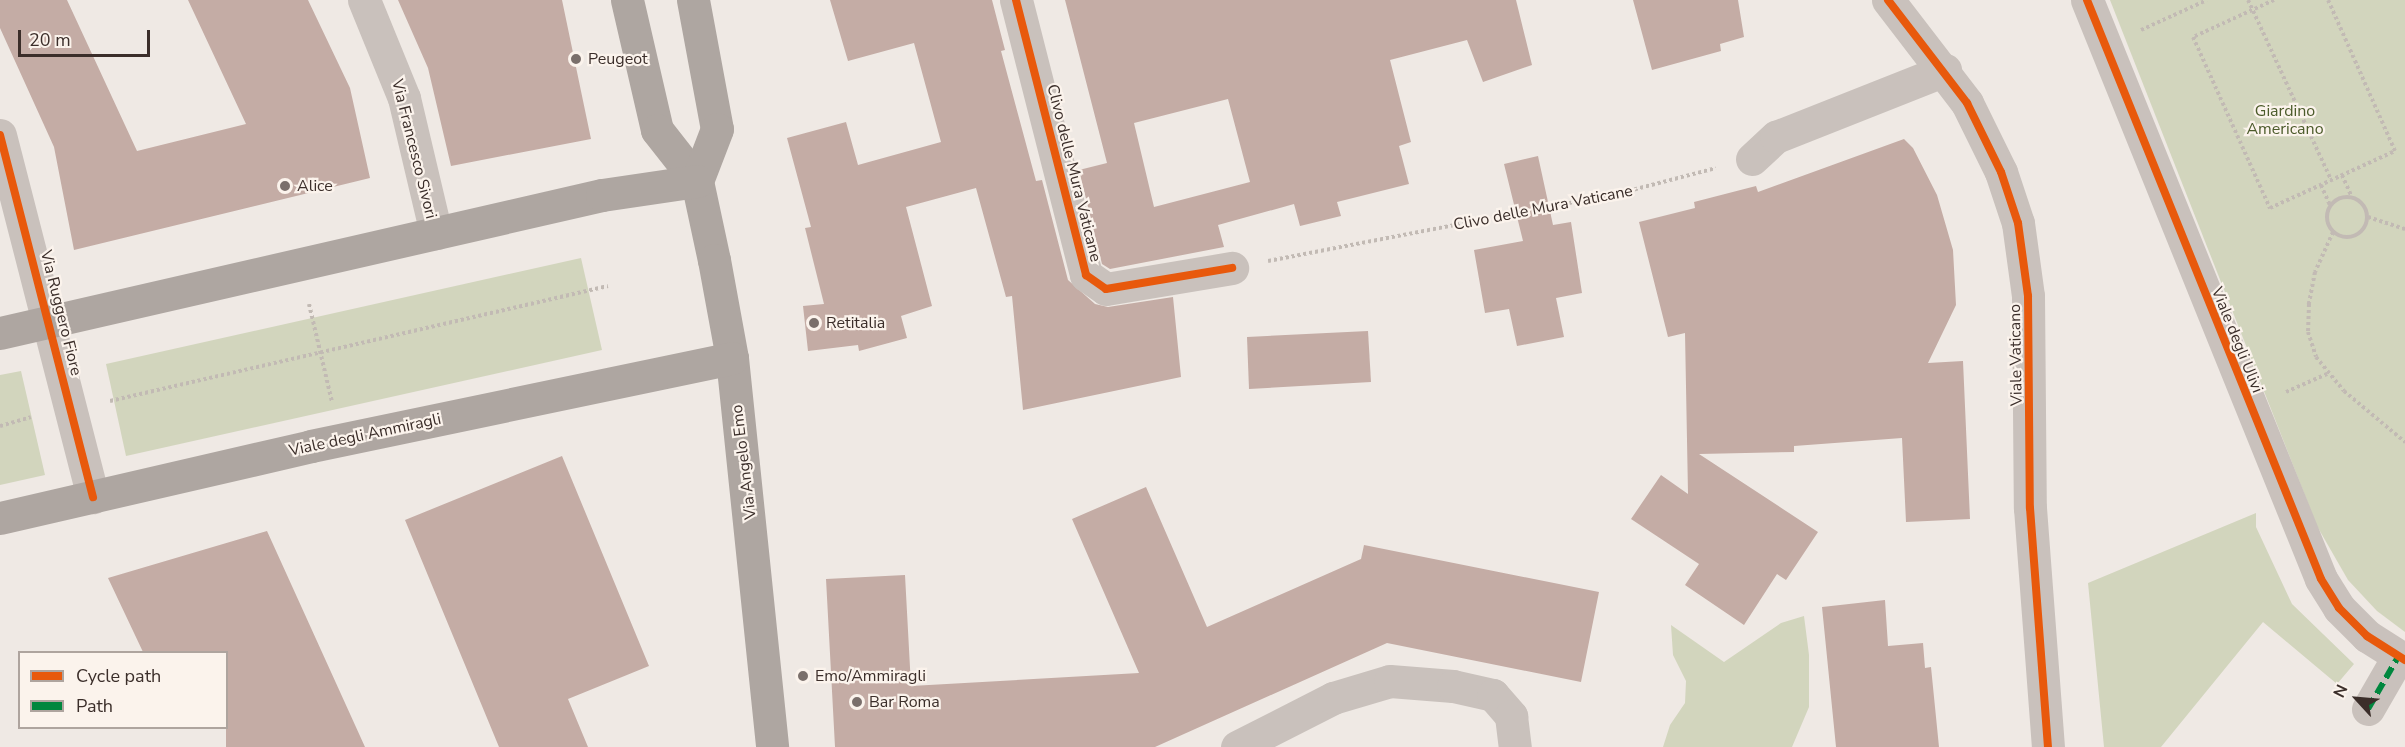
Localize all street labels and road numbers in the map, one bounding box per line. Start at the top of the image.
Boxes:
street label: Via Francesco Sivori [387,77,441,221]
street label: Clivo delle Mura Vaticane [1043,82,1105,264]
street label: Clivo delle Mura Vaticane [1452,181,1634,235]
street label: Via Ruggero Fiore [36,248,86,378]
street label: Viale degli Ulivi [2207,284,2267,396]
street label: Viale Vaticano [2006,304,2026,406]
street label: Via Angelo Emo [727,403,761,521]
street label: Viale degli Ammiragli [287,409,443,461]

